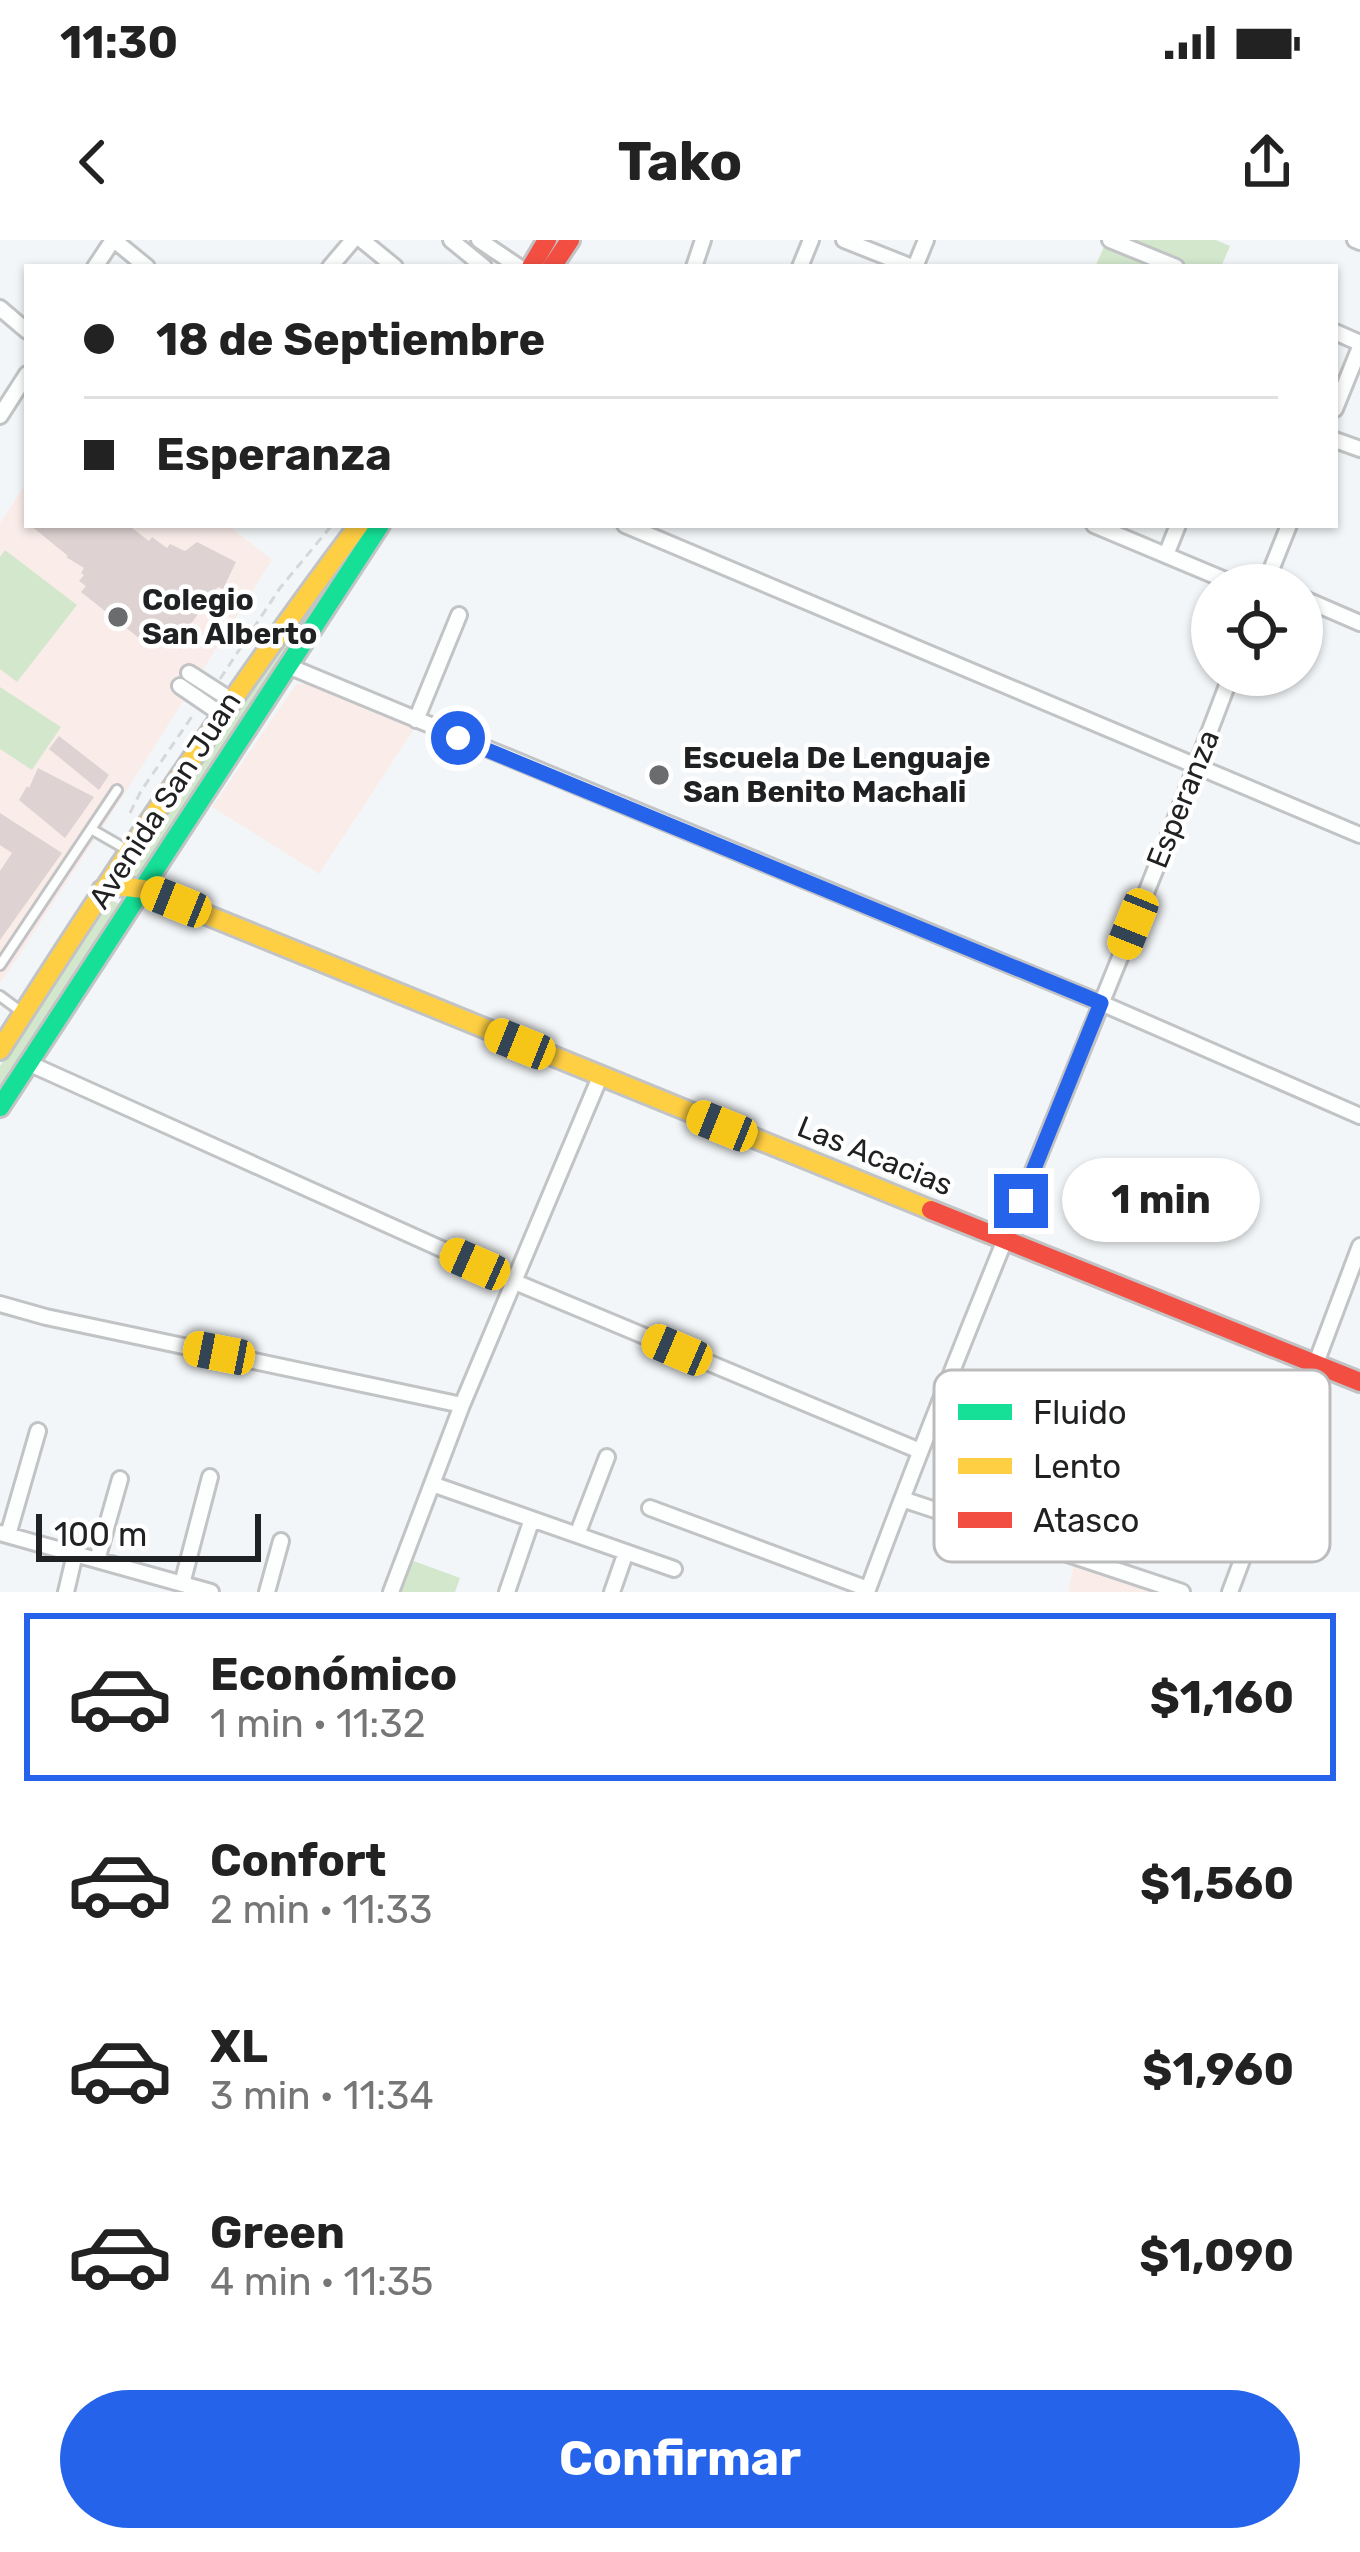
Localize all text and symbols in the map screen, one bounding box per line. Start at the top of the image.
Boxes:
text: 11:30 [60,16,178,69]
icon: back [60,129,126,195]
icon: share [1234,129,1300,195]
text: Tako [618,130,742,194]
text: 18 de Septiembre [156,313,545,366]
text: Esperanza [156,428,392,481]
map controls [1191,564,1323,696]
button: locate [1191,564,1323,696]
place label: Colegio San Alberto [142,582,317,652]
marker: Colegio San Alberto [105,604,131,630]
street label: Avenida San Juan [81,685,249,915]
route start [431,711,485,765]
street label: Esperanza [1139,725,1227,873]
place label: Escuela De Lenguaje San Benito Machali [683,740,991,810]
marker: Escuela De Lenguaje San Benito Machali [646,762,672,788]
car [136,872,216,932]
car [1103,884,1163,964]
car [480,1014,560,1074]
car [682,1096,762,1156]
street label: Las Acacias [792,1109,958,1203]
callout: 1 min [1063,1159,1261,1243]
route end [994,1174,1048,1228]
text: 1 min [1111,1177,1211,1223]
car [435,1233,515,1295]
car [637,1319,717,1381]
car [180,1328,258,1378]
legend [934,1370,1330,1562]
text: Fluido [1033,1393,1127,1432]
text: Lento [1033,1447,1121,1486]
text: Atasco [1033,1501,1139,1540]
scale bar [36,1508,261,1561]
text: 100 m [54,1515,147,1554]
icon: car [66,1643,174,1751]
text: Económico [210,1648,457,1701]
text: $1,160 [1150,1671,1294,1724]
text: 1 min · 11:32 [210,1701,426,1747]
icon: car [66,1829,174,1937]
text: Confort [210,1834,386,1887]
text: $1,560 [1140,1857,1294,1910]
text: 2 min · 11:33 [210,1887,432,1933]
icon: car [66,2015,174,2123]
text: XL [210,2020,268,2073]
text: $1,960 [1142,2043,1294,2096]
text: 3 min · 11:34 [210,2073,434,2119]
icon: car [66,2201,174,2309]
text: Green [210,2206,345,2259]
text: $1,090 [1139,2229,1294,2282]
text: 4 min · 11:35 [210,2259,433,2305]
button: Confirmar [60,2390,1300,2528]

